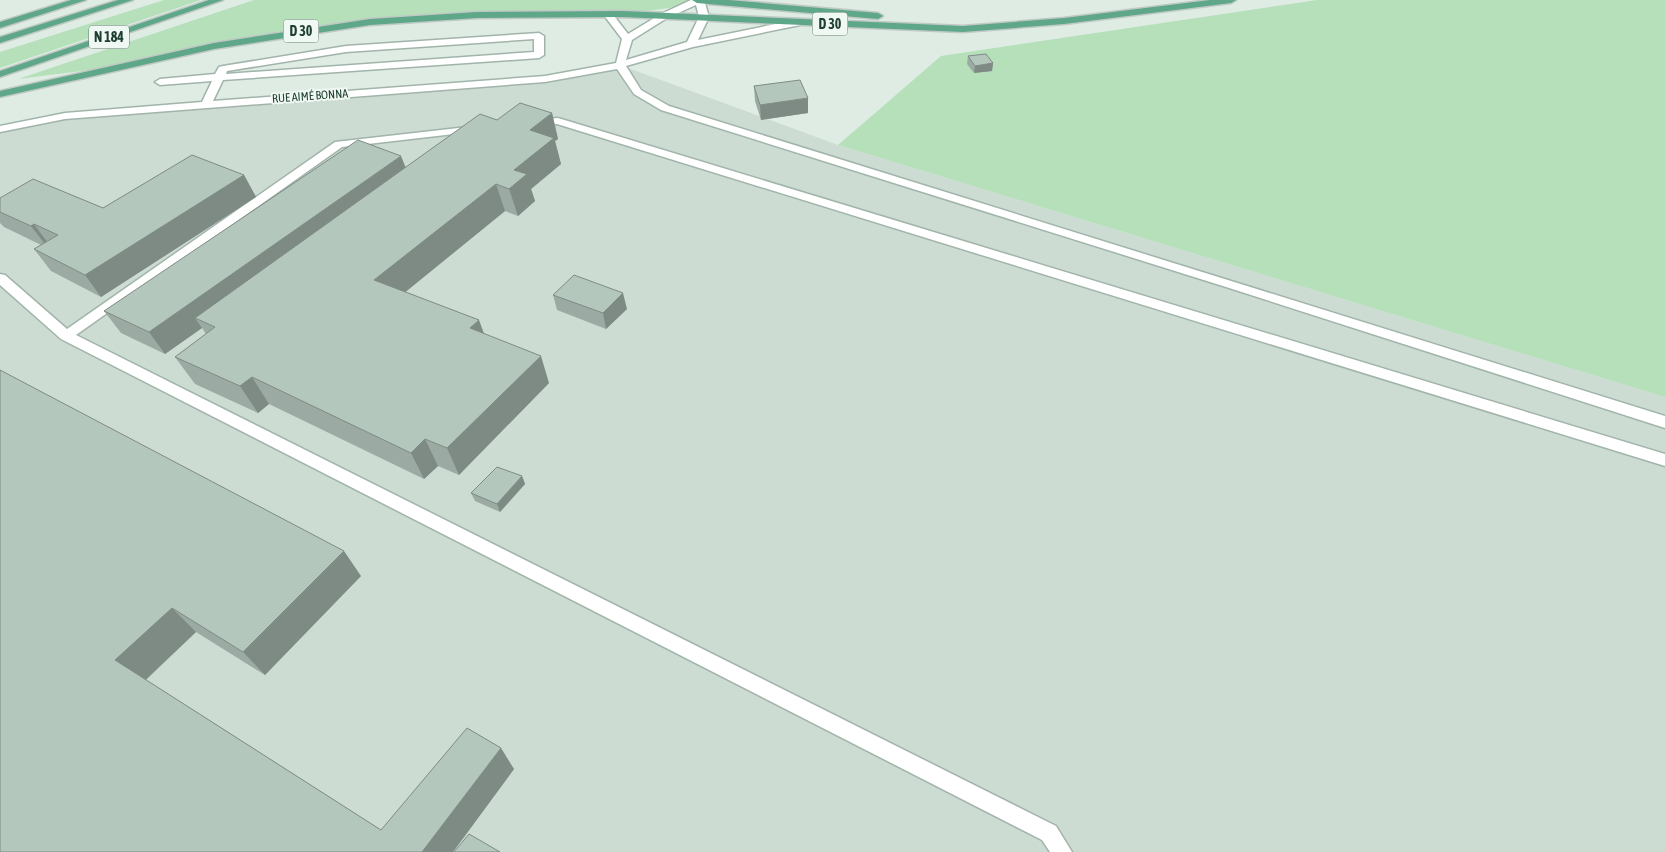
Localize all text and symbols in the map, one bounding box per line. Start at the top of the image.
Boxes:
road number: D 30 [812,12,848,36]
road number: D 30 [284,20,318,42]
road number: N 184 [89,26,129,48]
street label: RUE AIMÉ BONNA [271,86,349,106]

